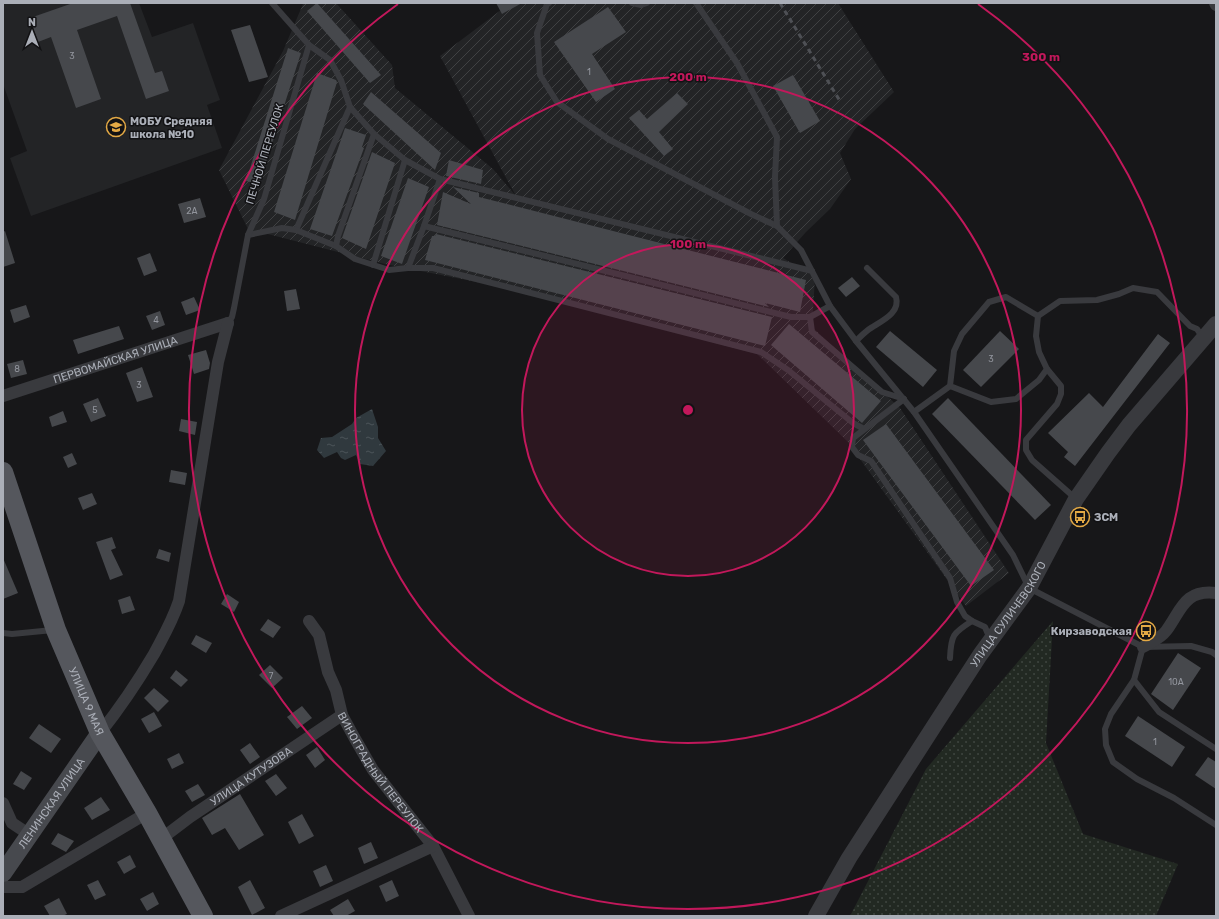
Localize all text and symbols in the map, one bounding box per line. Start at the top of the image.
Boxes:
north arrow [12,12,52,52]
text: N [28,16,36,29]
text: 300 m [1022,50,1060,64]
house number: 3 [69,51,75,61]
house number: 1 [587,67,591,77]
text: 200 m [669,70,707,84]
street label: ПЕЧНОЙ ПЕРЕУЛОК [244,102,286,206]
place label: МОБУ Средняя школа №10 [130,115,212,141]
school or university icon: МОБУ Средняя школа №10 [105,116,127,138]
house number: 2А [186,206,198,216]
text: 100 m [670,237,706,251]
house number: 4 [153,315,159,325]
street label: ПЕРВОМАЙСКАЯ УЛИЦА [51,333,180,386]
house number: 3 [988,354,994,364]
house number: 8 [14,364,20,374]
house number: 3 [136,380,142,390]
centre of rings [681,403,695,417]
house number: 5 [92,405,98,415]
bus stop icon: ЗСМ [1069,506,1091,528]
place label: ЗСМ [1094,511,1118,524]
street label: УЛИЦА СУЛИЧЕВСКОГО [967,559,1048,669]
bus stop icon: Кирзаводская [1135,620,1157,642]
place label: Кирзаводская [1051,625,1132,638]
street label: УЛИЦА 9 МАЯ [66,665,107,737]
house number: 7 [269,671,274,681]
house number: 10А [1168,677,1184,687]
street label: ВИНОГРАДНЫЙ ПЕРЕУЛОК [335,710,426,835]
house number: 1 [1153,737,1157,747]
street label: УЛИЦА КУТУЗОВА [208,744,295,808]
street label: ЛЕНИНСКАЯ УЛИЦА [15,755,88,851]

